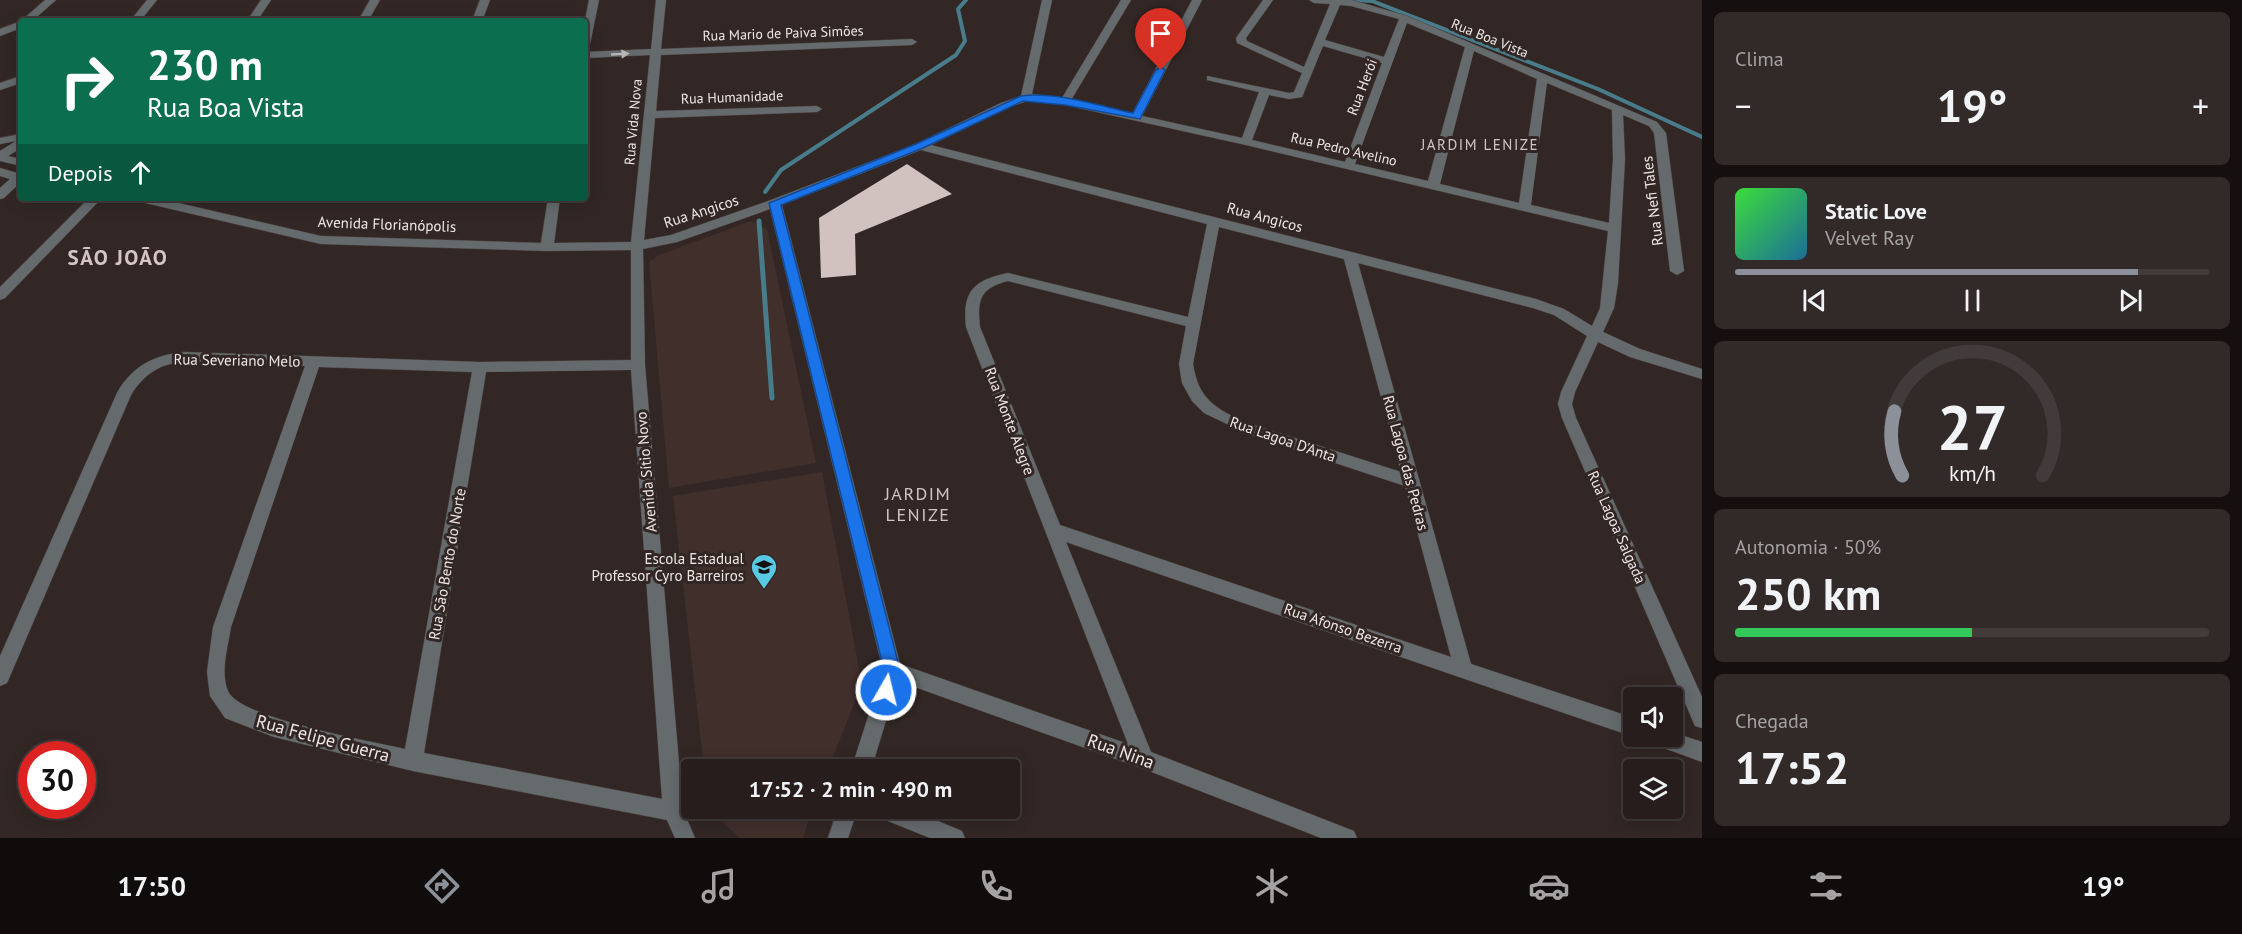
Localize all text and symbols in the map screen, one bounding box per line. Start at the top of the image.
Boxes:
pin [1135,8,1186,70]
street label: Rua Boa Vista [1449,14,1531,62]
icon: arrive [1144,17,1177,50]
street label: Rua Mario de Paiva Simões [702,21,864,45]
text: 230 m [147,37,263,92]
icon: right [48,42,126,120]
text: Clima [1735,46,1784,72]
one-way arrow [611,49,630,58]
street label: Rua Herói [1343,56,1381,118]
text: 19° [1937,76,2007,134]
street label: Rua Vida Nova [620,78,646,166]
text: − [1735,84,1752,127]
text: + [2192,84,2209,127]
street label: Rua Humanidade [681,86,783,108]
text: Rua Boa Vista [147,90,304,124]
street label: Rua Pedro Avelino [1289,128,1399,170]
district label: JARDIM LENIZE [1420,135,1539,154]
street label: Rua Nefi Tales [1637,155,1667,247]
icon: ahead [124,156,157,189]
text: Depois [48,159,112,187]
street label: Rua Angicos [661,190,741,232]
text: Static Love [1825,197,1927,225]
street label: Rua Angicos [1225,198,1305,236]
street label: Avenida Florianópolis [317,212,457,236]
text: Velvet Ray [1825,225,1914,251]
district label: SÃO JOÃO [68,244,168,271]
icon: previous [1798,284,1831,317]
icon: pause [1956,284,1989,317]
icon: next [2114,284,2147,317]
street label: Rua Severiano Melo [173,349,301,371]
street label: Rua Monte Alegre [981,364,1039,478]
text: 27 [1937,386,2007,467]
street label: Rua Lagoa das Pedras [1379,393,1433,533]
street label: Avenida Sítio Novo [631,411,661,533]
street label: Rua Lagoa D'Anta [1227,412,1339,466]
text: km/h [1948,459,1995,487]
street label: Rua Lagoa Salgada [1584,468,1650,586]
district label: JARDIM LENIZE [884,482,951,526]
street label: Rua São Bento do Norte [424,487,470,641]
text: Autonomia · 50% [1735,534,1881,560]
place label: Escola Estadual Professor Cyro Barreiros [592,549,745,585]
school or university icon: Escola Estadual Professor Cyro Barreiros [749,552,779,590]
text: 250 km [1735,564,1881,622]
street label: Rua Afonso Bezerra [1281,599,1405,657]
position arrow [854,658,918,722]
map controls [1623,687,1683,819]
button: sound [1623,687,1683,747]
text: Chegada [1735,708,1809,734]
street label: Rua Felipe Guerra [254,709,392,767]
street label: Rua Nina [1084,728,1158,774]
text: 17:52 [1735,738,1849,796]
speed limit sign: 30 [18,741,96,819]
button: layers [1623,759,1683,819]
text: 17:52 · 2 min · 490 m [749,775,952,803]
icon: directions [421,865,463,907]
icon: music [698,865,740,907]
icon: phone [975,865,1017,907]
icon: climate [1251,865,1293,907]
icon: car [1528,865,1570,907]
icon: filters [1805,865,1847,907]
text: 17:50 [117,869,186,903]
text: 19° [2082,869,2124,903]

